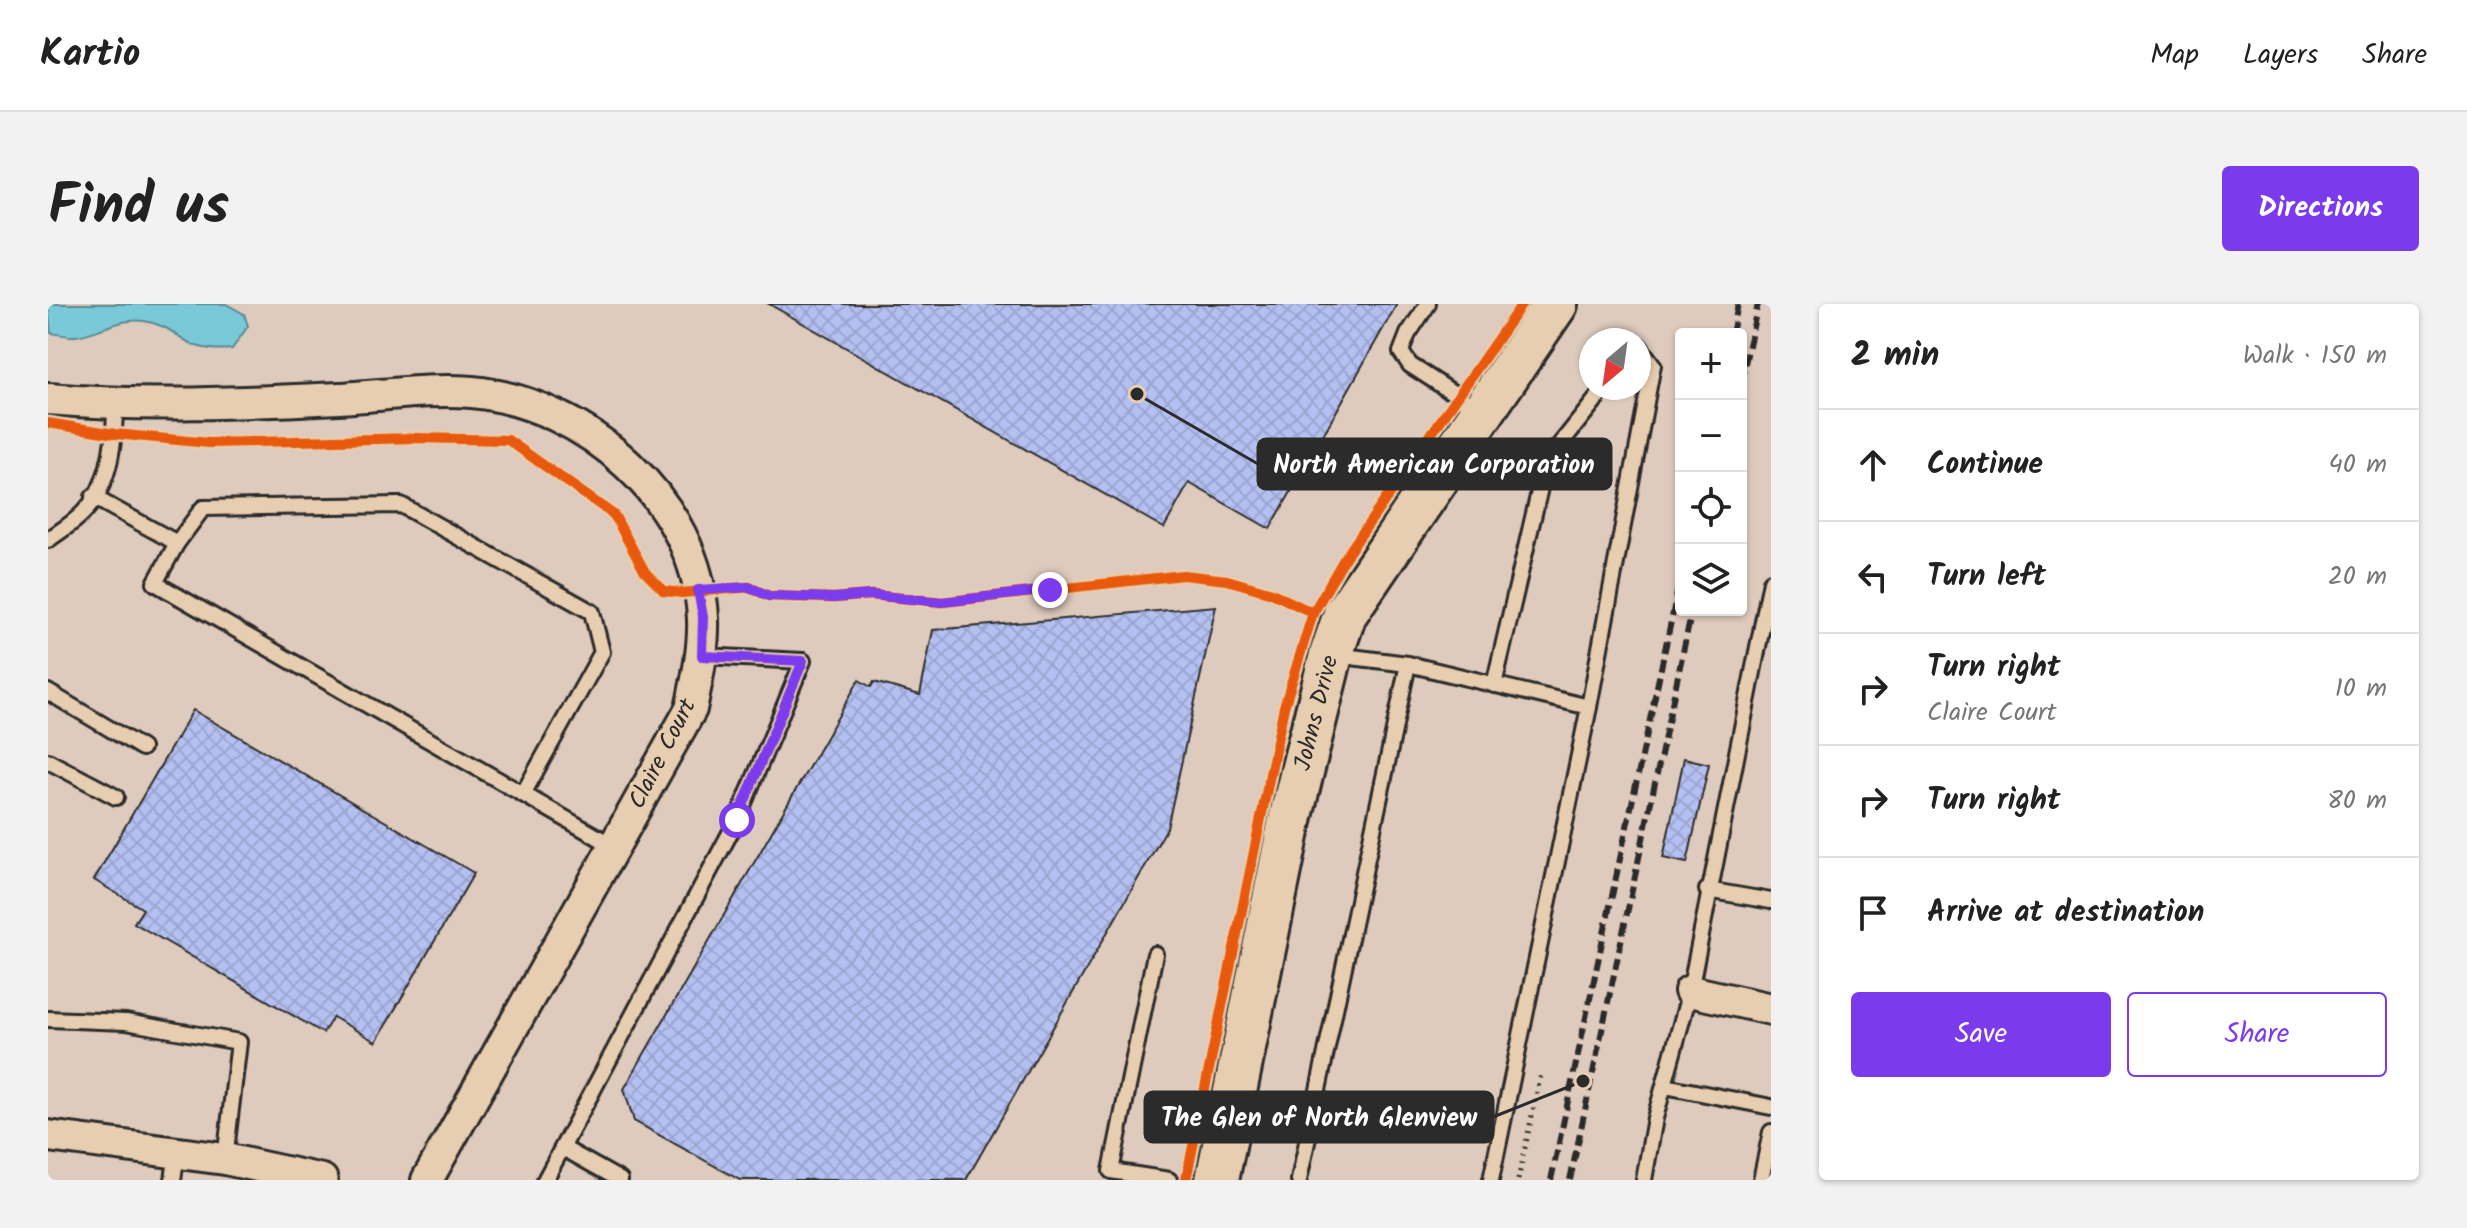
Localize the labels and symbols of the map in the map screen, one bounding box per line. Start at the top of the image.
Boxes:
north arrow [1579,328,1651,400]
callout: North American Corporation [1258,439,1611,489]
text: North American Corporation [1273,445,1595,487]
route end [1032,572,1068,608]
street label: Johns Drive [1284,651,1350,775]
street label: Claire Court [618,691,708,816]
route start [719,802,755,838]
callout: The Glen of North Glenview [1145,1092,1493,1142]
text: The Glen of North Glenview [1161,1098,1478,1140]

